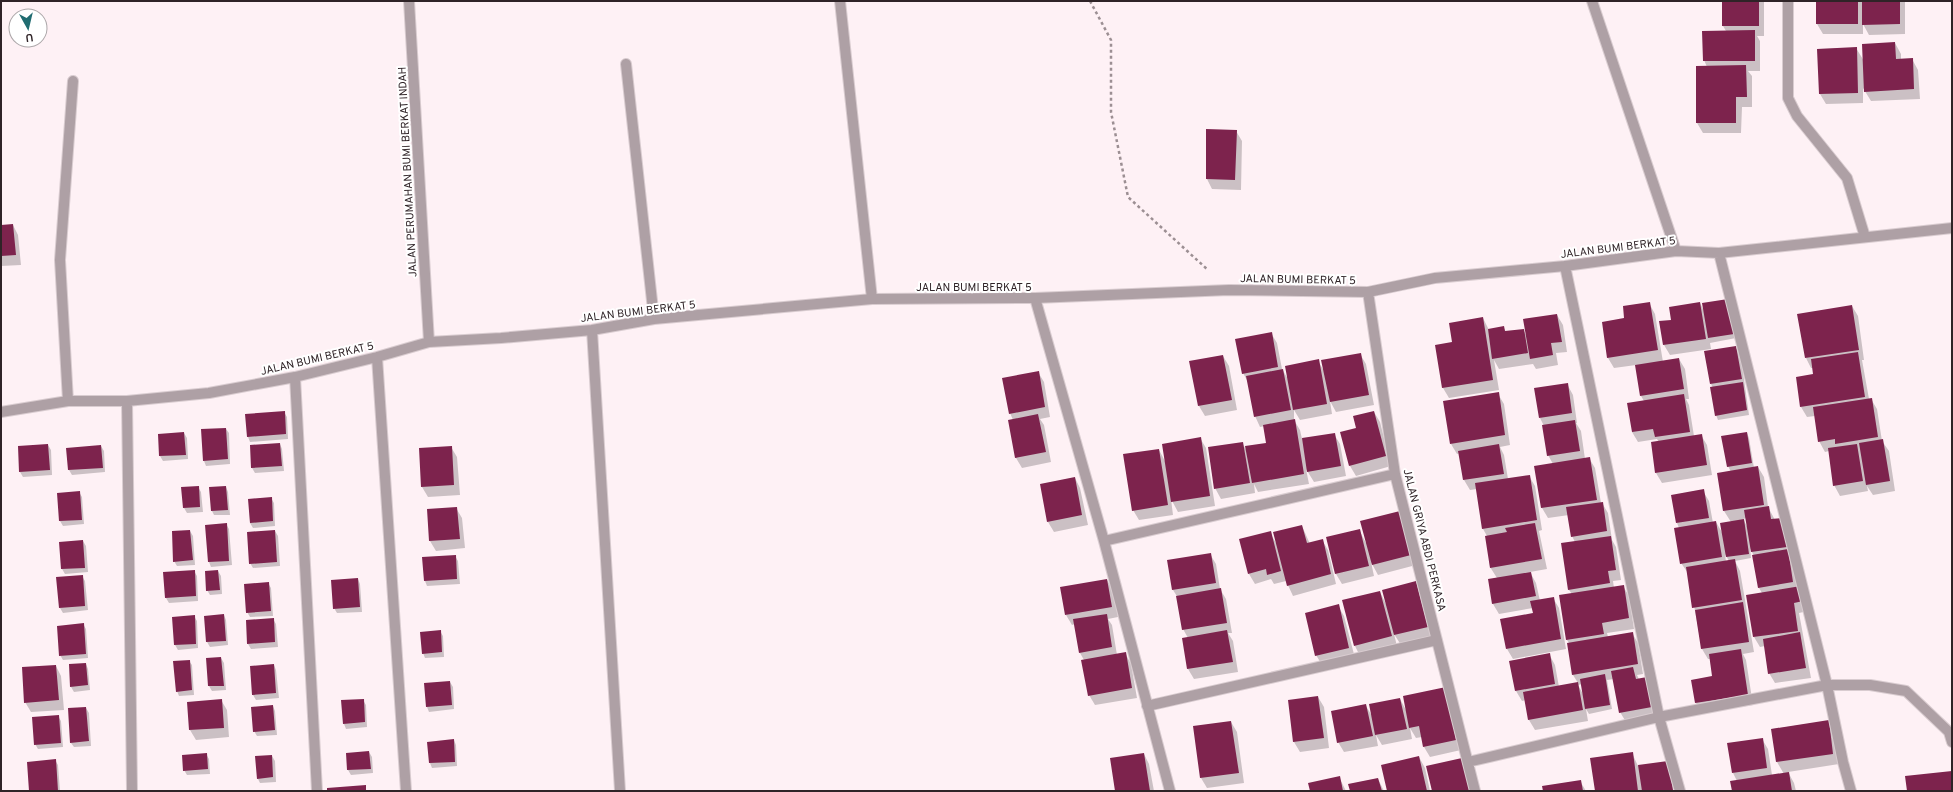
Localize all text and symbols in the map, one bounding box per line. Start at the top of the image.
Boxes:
north arrow [8,8,48,48]
text: U [24,29,34,44]
street label: JALAN PERUMAHAN BUMI BERKAT INDAH [395,66,421,278]
street label: JALAN BUMI BERKAT 5 [1560,234,1677,262]
street label: JALAN BUMI BERKAT 5 [1240,272,1356,288]
street label: JALAN BUMI BERKAT 5 [916,281,1032,295]
street label: JALAN BUMI BERKAT 5 [580,298,697,326]
street label: JALAN BUMI BERKAT 5 [259,339,375,379]
street label: JALAN GRIYA ABDI PERKASA [1400,468,1449,613]

